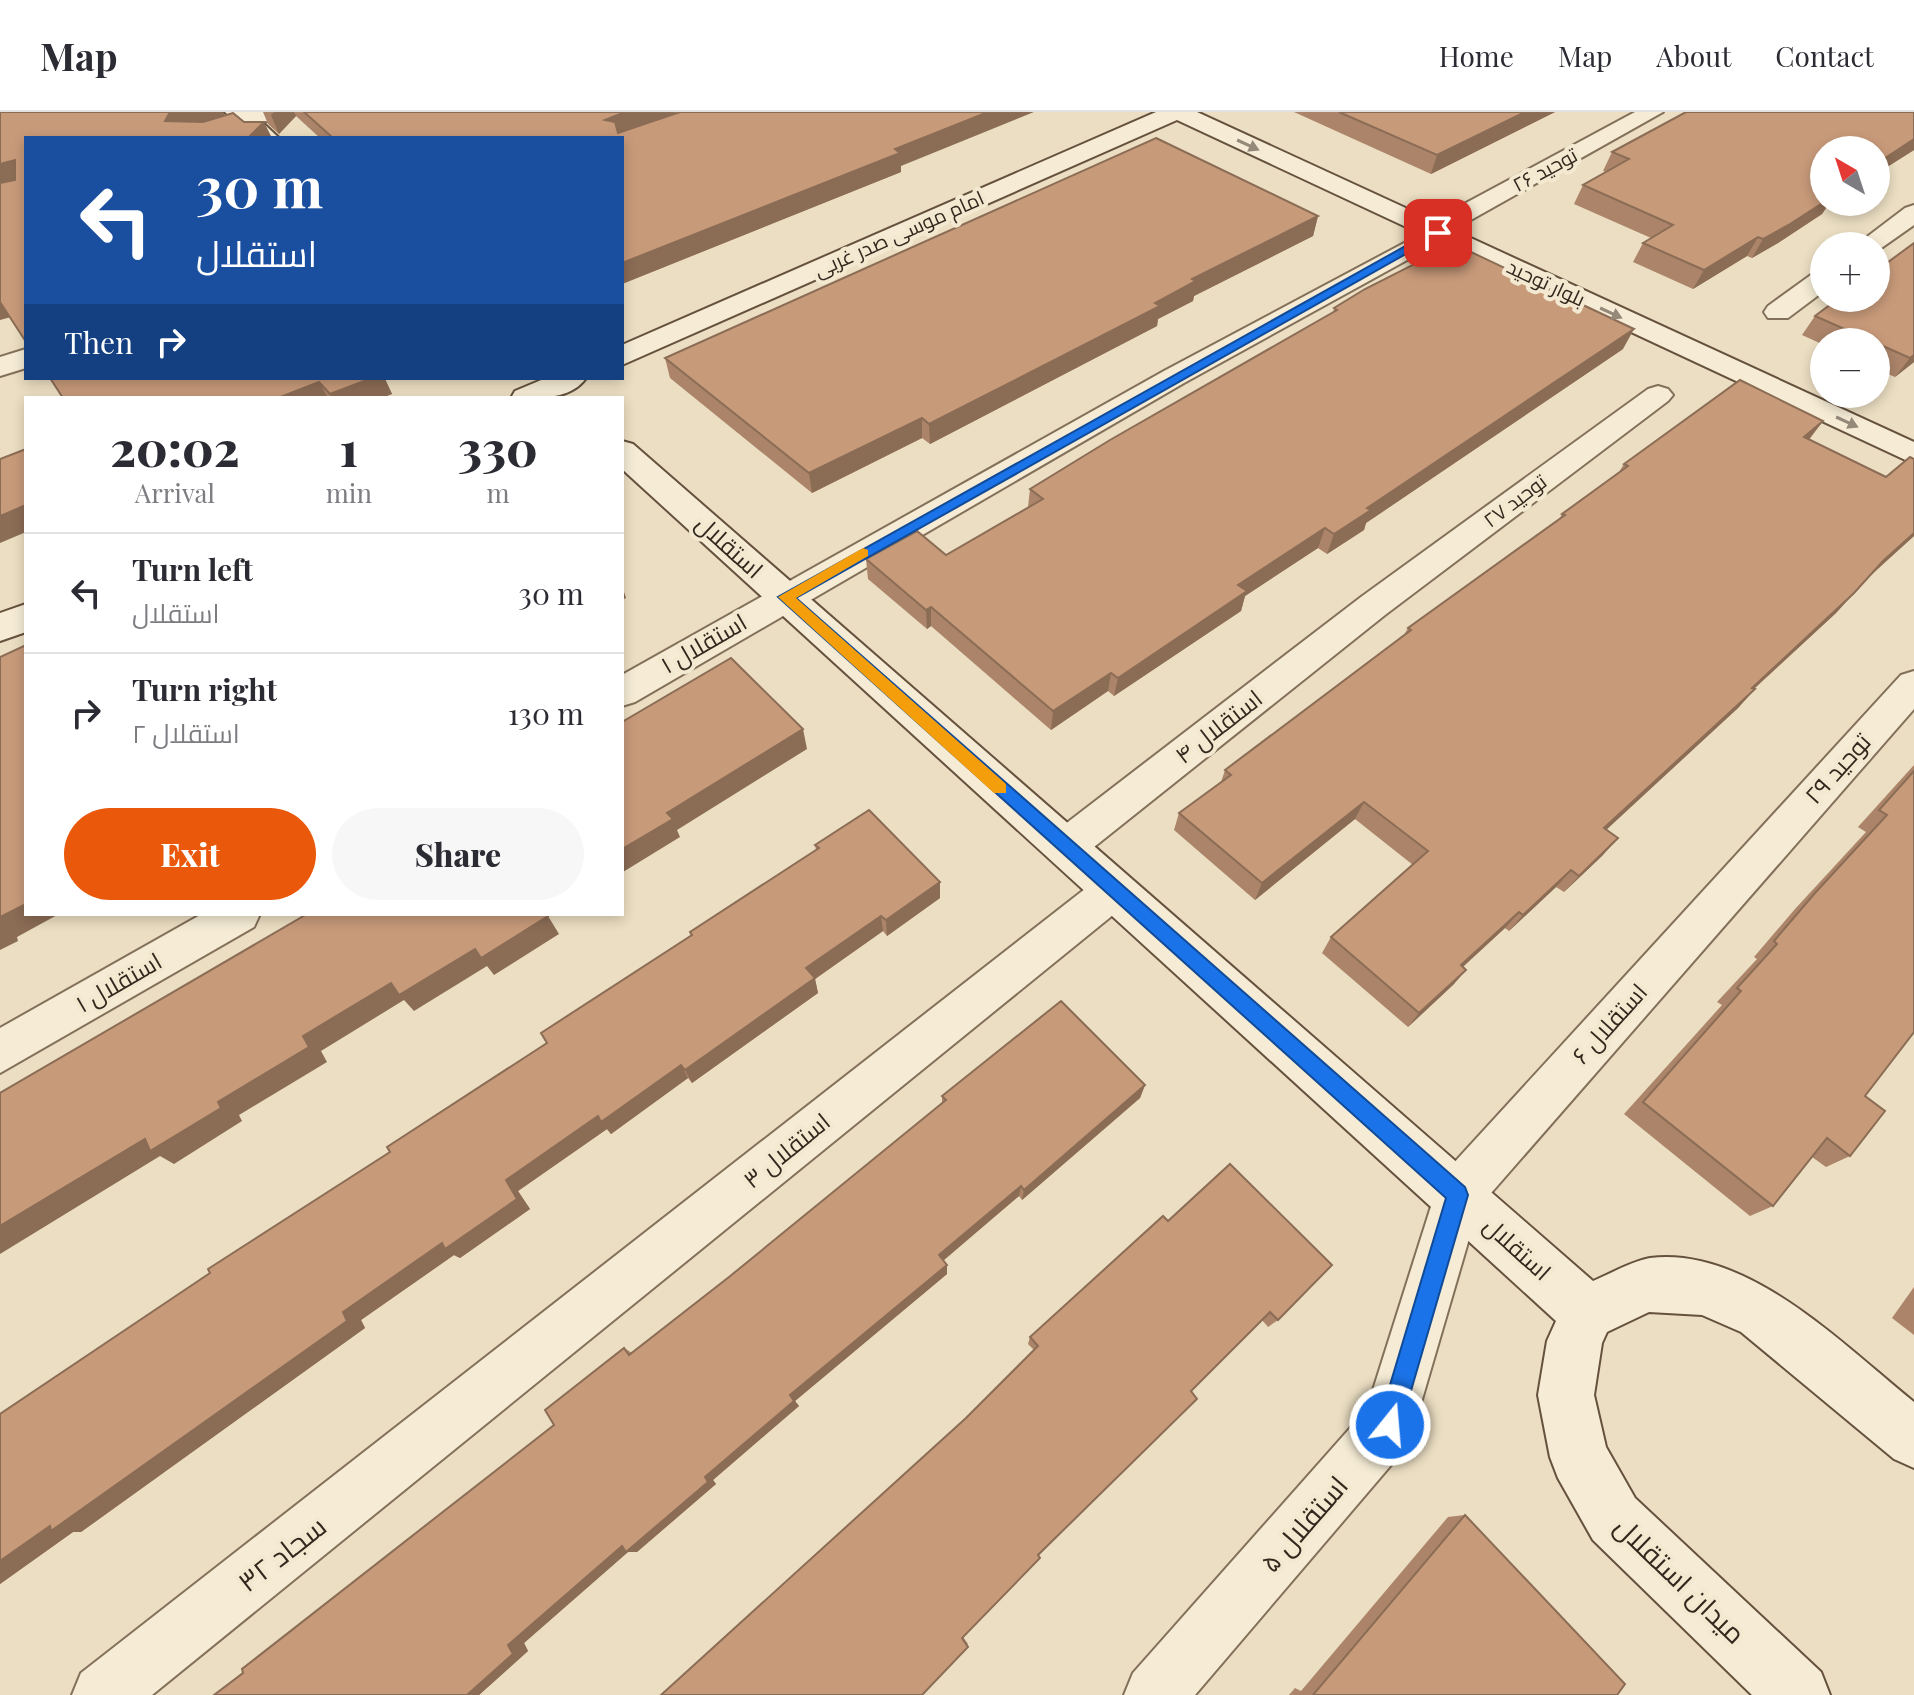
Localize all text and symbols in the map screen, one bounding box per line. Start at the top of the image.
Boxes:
text: Map [40,30,117,81]
text: Home [1439,37,1514,74]
text: Map [1558,37,1612,74]
text: About [1656,37,1731,74]
text: Contact [1775,37,1874,74]
north arrow [1810,136,1890,216]
map controls [1810,136,1890,408]
one-way arrow [1237,138,1260,152]
street label: توحید ۲۶ [1507,140,1582,197]
text: 30 m [196,148,323,223]
icon: left [64,168,168,272]
street label: امام موسی صدر غربی [809,183,988,284]
pin [1404,199,1472,267]
icon: arrive [1416,211,1460,255]
text: استقلال [196,228,317,276]
button: + [1810,232,1890,312]
street label: بلوار توحید [1503,252,1590,311]
one-way arrow [1599,306,1623,320]
icon: right [149,320,193,364]
text: Then [64,322,133,362]
button: − [1810,328,1890,408]
text: 20:02 [110,415,240,479]
text: 1 [339,415,358,479]
text: 330 [458,415,538,479]
one-way arrow [1835,416,1859,429]
street label: توحید ۲۷ [1477,467,1552,532]
text: Arrival [135,475,215,510]
text: min [326,475,372,510]
text: m [486,475,510,510]
street label: استقلال [690,507,771,584]
text: Turn left [132,549,253,589]
icon: left [64,571,108,615]
text: 30 m [518,573,584,613]
text: استقلال [132,595,220,630]
street label: استقلال ۱ [654,605,752,680]
text: Turn right [132,669,277,709]
street label: استقلال ۴ [1167,681,1268,770]
icon: right [64,691,108,735]
text: 130 m [508,693,584,733]
text: استقلال ۲ [132,715,240,750]
street label: توحید ۲۹ [1796,725,1877,810]
button: Exit [64,808,316,900]
button: Share [332,808,584,900]
street label: استقلال ۱ [69,944,167,1019]
street label: استقلال ۶ [1564,975,1653,1070]
street label: استقلال ۳ [736,1105,836,1194]
street label: استقلال [1478,1209,1559,1286]
position arrow [1348,1383,1432,1467]
street label: استقلال ۵ [1251,1467,1355,1579]
street label: سجاد ۳۲ [229,1507,333,1599]
street label: میدان استقلال [1608,1507,1755,1651]

